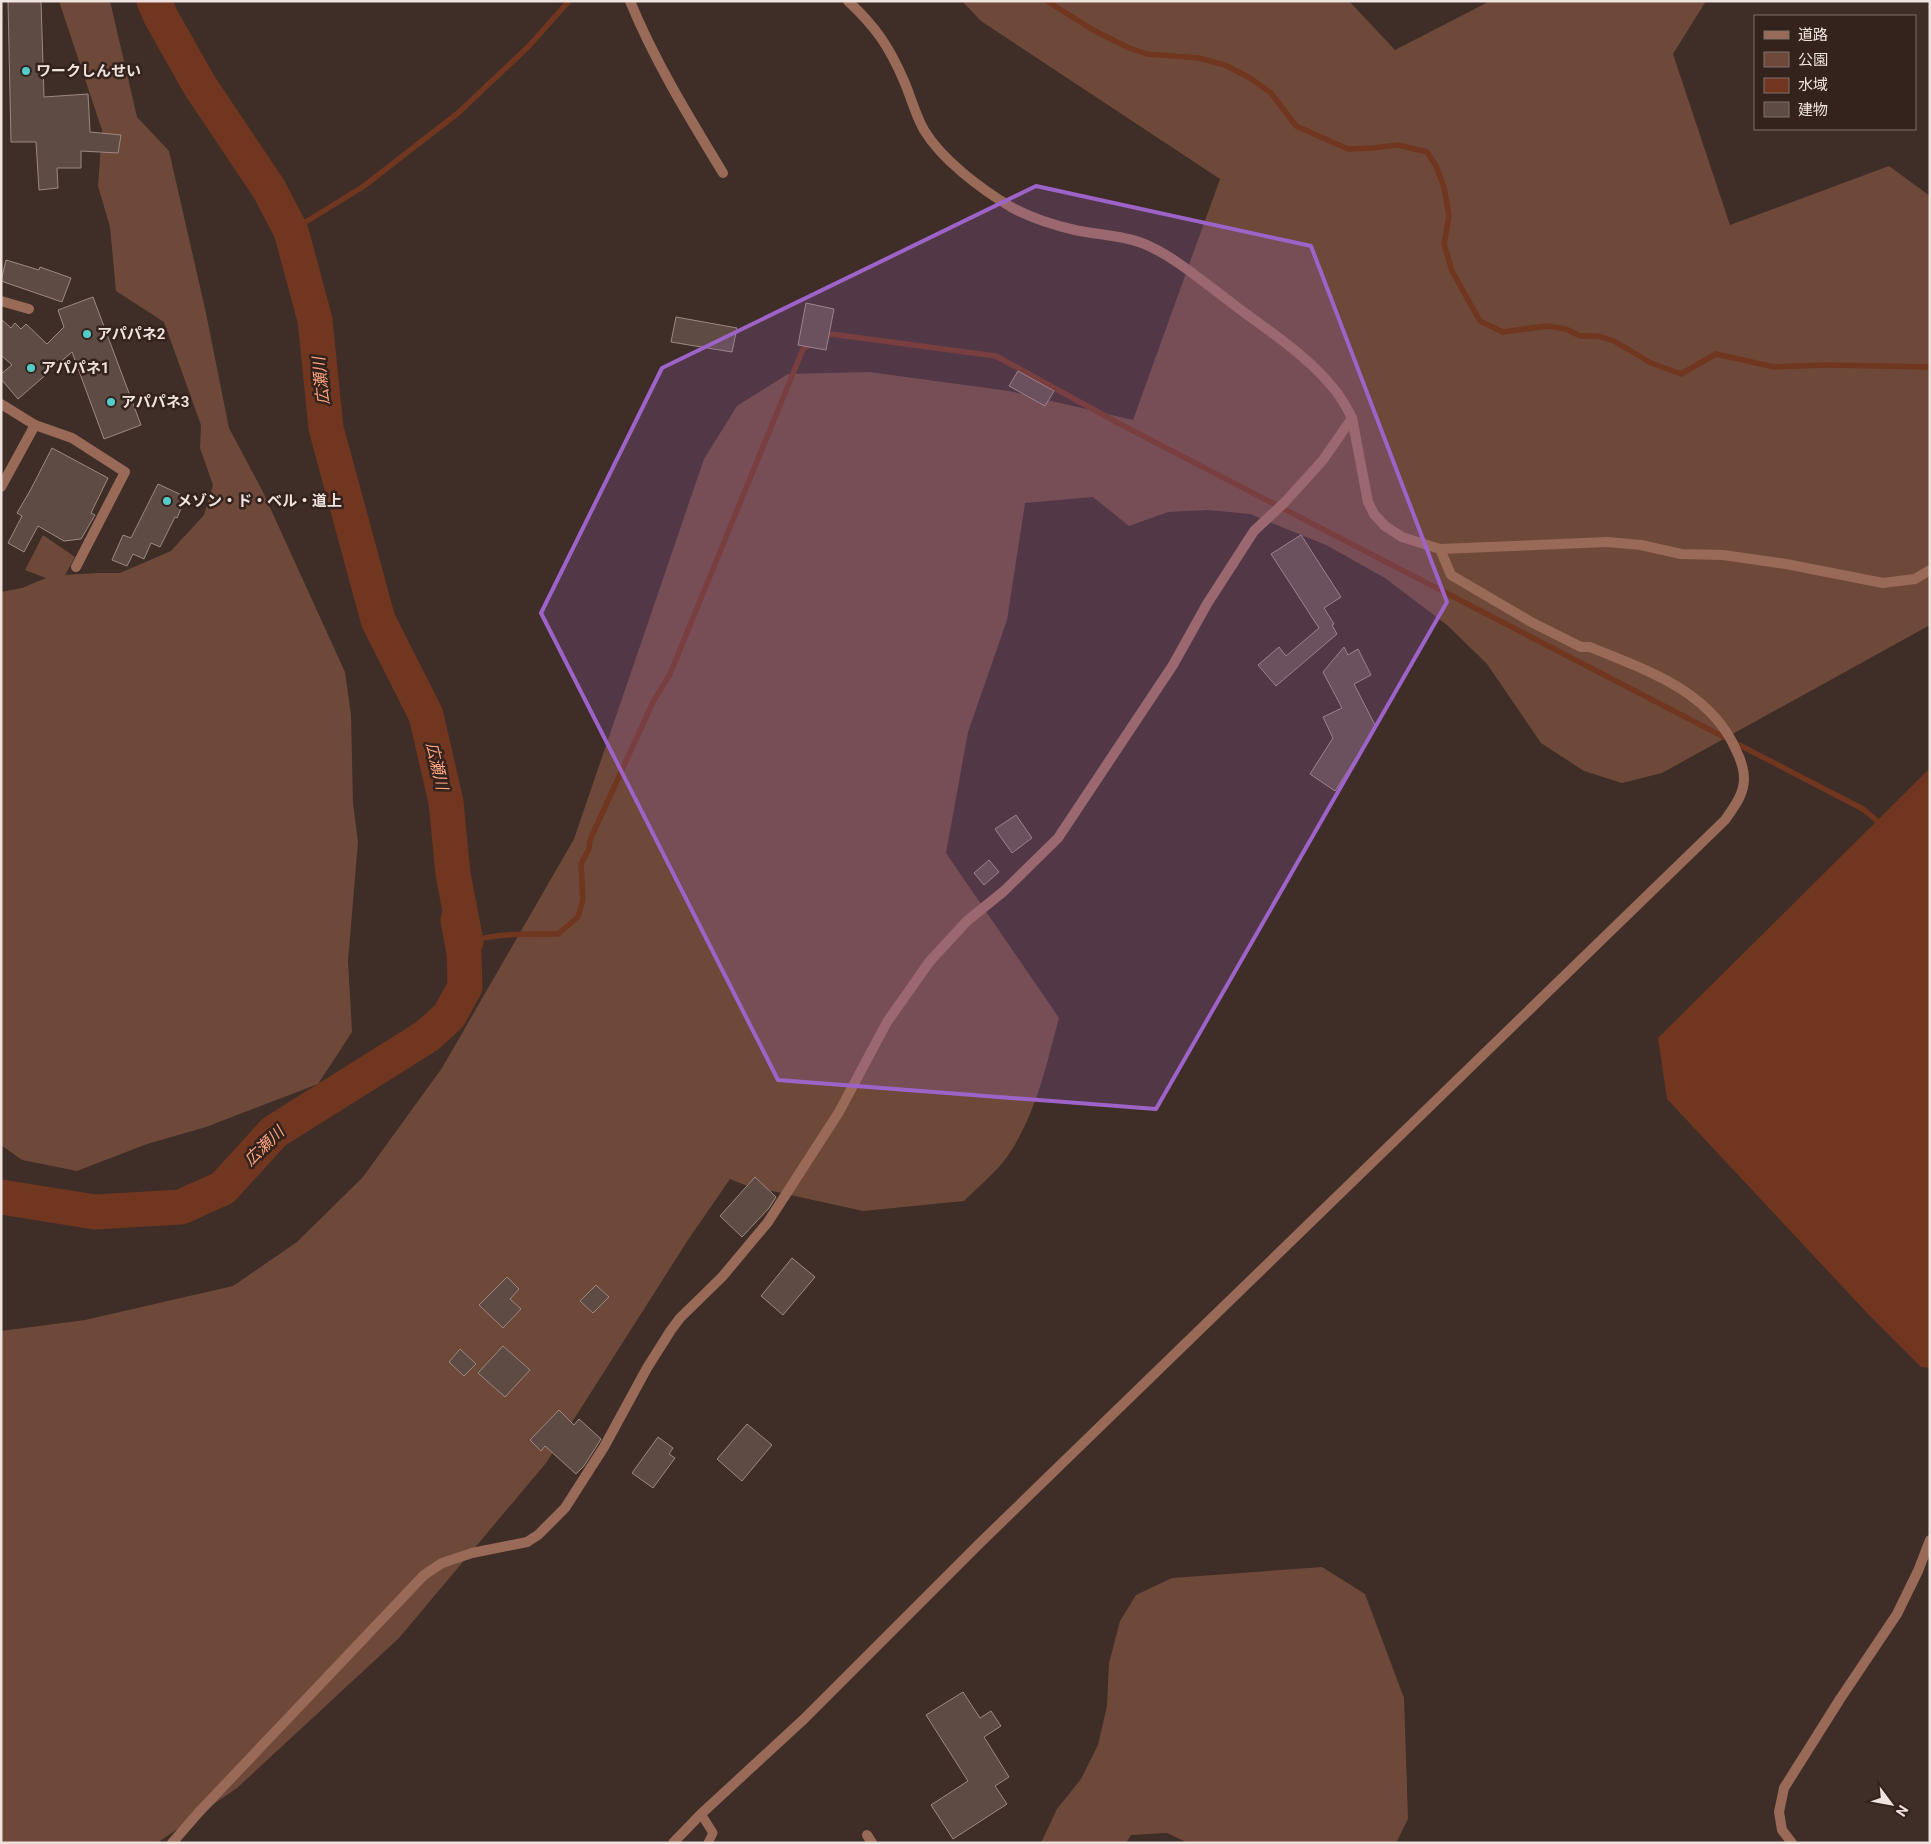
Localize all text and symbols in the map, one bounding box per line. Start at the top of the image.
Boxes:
legend [1754,15,1916,130]
text: 道路 [1798,26,1828,44]
text: 公園 [1798,51,1828,69]
place label: ワークしんせい [36,62,141,80]
marker: ワークしんせい [20,65,32,77]
text: 水域 [1798,76,1828,94]
text: 建物 [1798,101,1828,119]
place label: アパパネ2 [97,325,166,343]
marker: アパパネ2 [81,328,93,340]
water label: 広瀬川 [309,354,333,406]
place label: アパパネ1 [41,359,109,377]
marker: アパパネ1 [25,362,37,374]
place label: アパパネ3 [121,393,189,411]
marker: アパパネ3 [105,396,117,408]
place label: メゾン・ド・ベル・道上 [177,492,342,510]
marker: メゾン・ド・ベル・道上 [161,495,173,507]
water label: 広瀬川 [422,740,452,793]
water label: 広瀬川 [240,1121,289,1170]
north arrow [1866,1779,1916,1829]
text: N [1893,1802,1911,1819]

